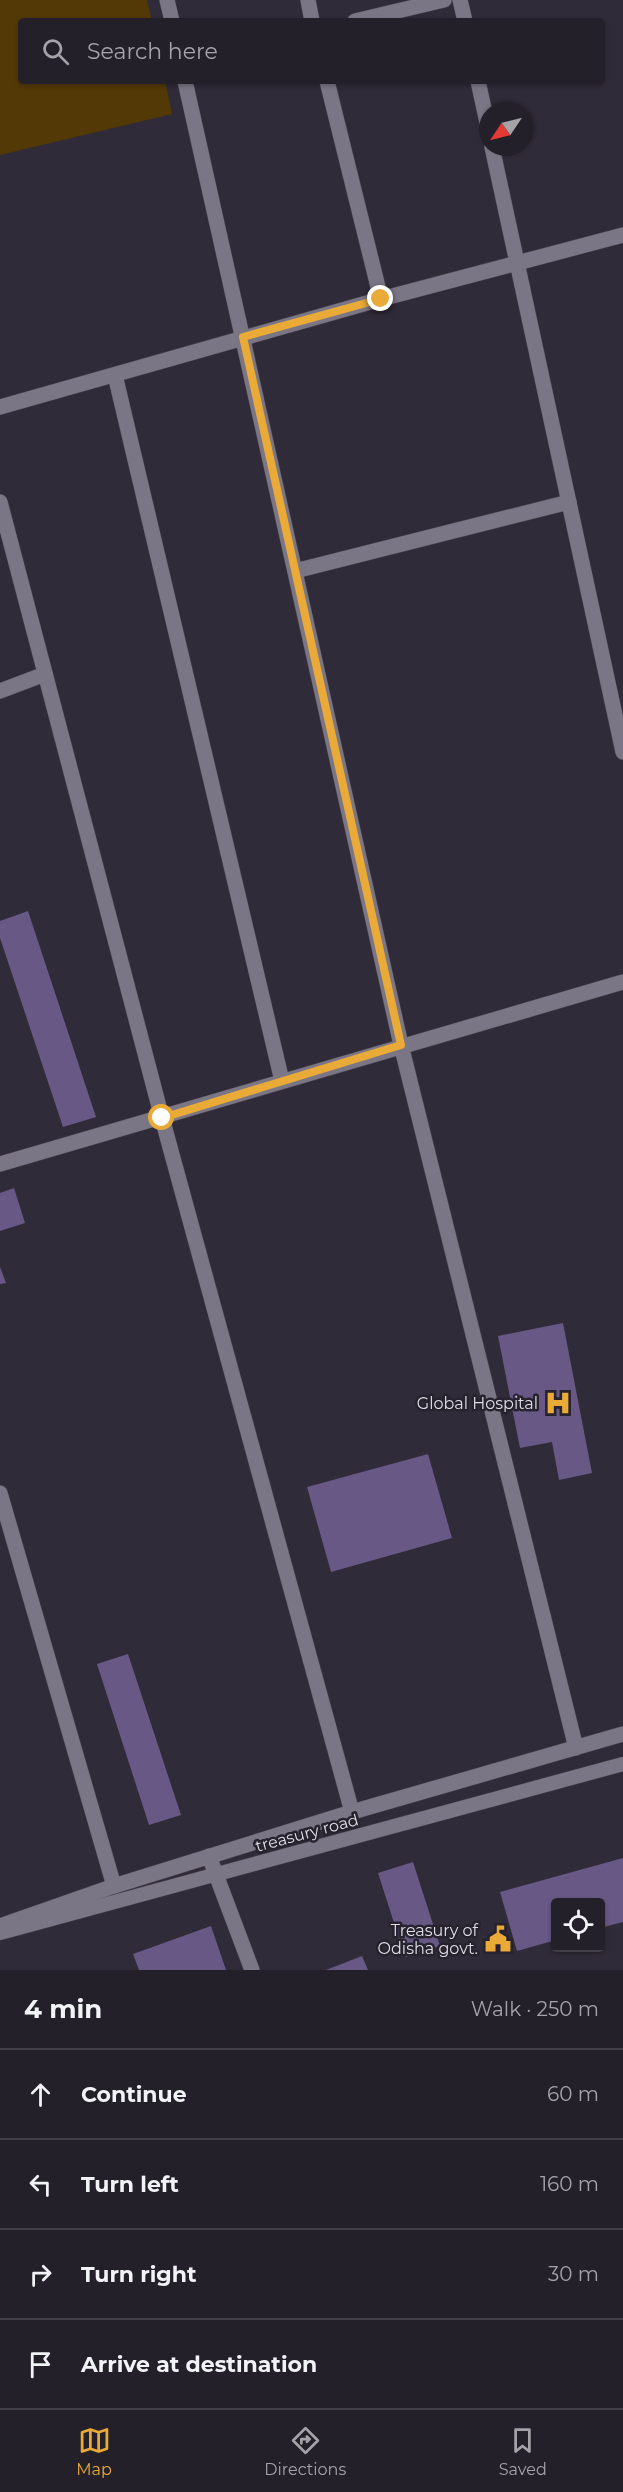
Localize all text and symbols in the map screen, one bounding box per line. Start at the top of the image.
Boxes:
search box [18,18,605,84]
icon: search [39,35,72,68]
text: Search here [87,38,218,65]
north arrow [479,102,533,156]
route end [367,285,393,311]
route start [148,1104,174,1130]
hospital icon: Global Hospital [543,1388,573,1418]
place label: Global Hospital [417,1394,538,1413]
street label: treasury road [253,1810,361,1856]
map controls [551,1898,605,1952]
button: locate [551,1898,605,1952]
place label: Treasury of Odisha govt. [378,1921,479,1958]
public building icon: Treasury of Odisha govt. [483,1924,513,1954]
text: 4 min [24,1993,102,2025]
text: Walk · 250 m [471,1997,599,2021]
icon: ahead [24,2078,57,2111]
text: Continue [81,2081,187,2108]
text: 60 m [547,2082,599,2106]
icon: left [24,2168,57,2201]
text: Turn left [81,2171,179,2198]
text: 160 m [540,2172,599,2196]
icon: right [24,2258,57,2291]
text: Turn right [81,2261,196,2288]
text: 30 m [548,2262,599,2286]
icon: arrive [24,2348,57,2381]
text: Arrive at destination [81,2351,317,2378]
tab: Map [76,2424,112,2479]
tab: Directions [264,2424,346,2479]
tab: Saved [499,2424,547,2479]

